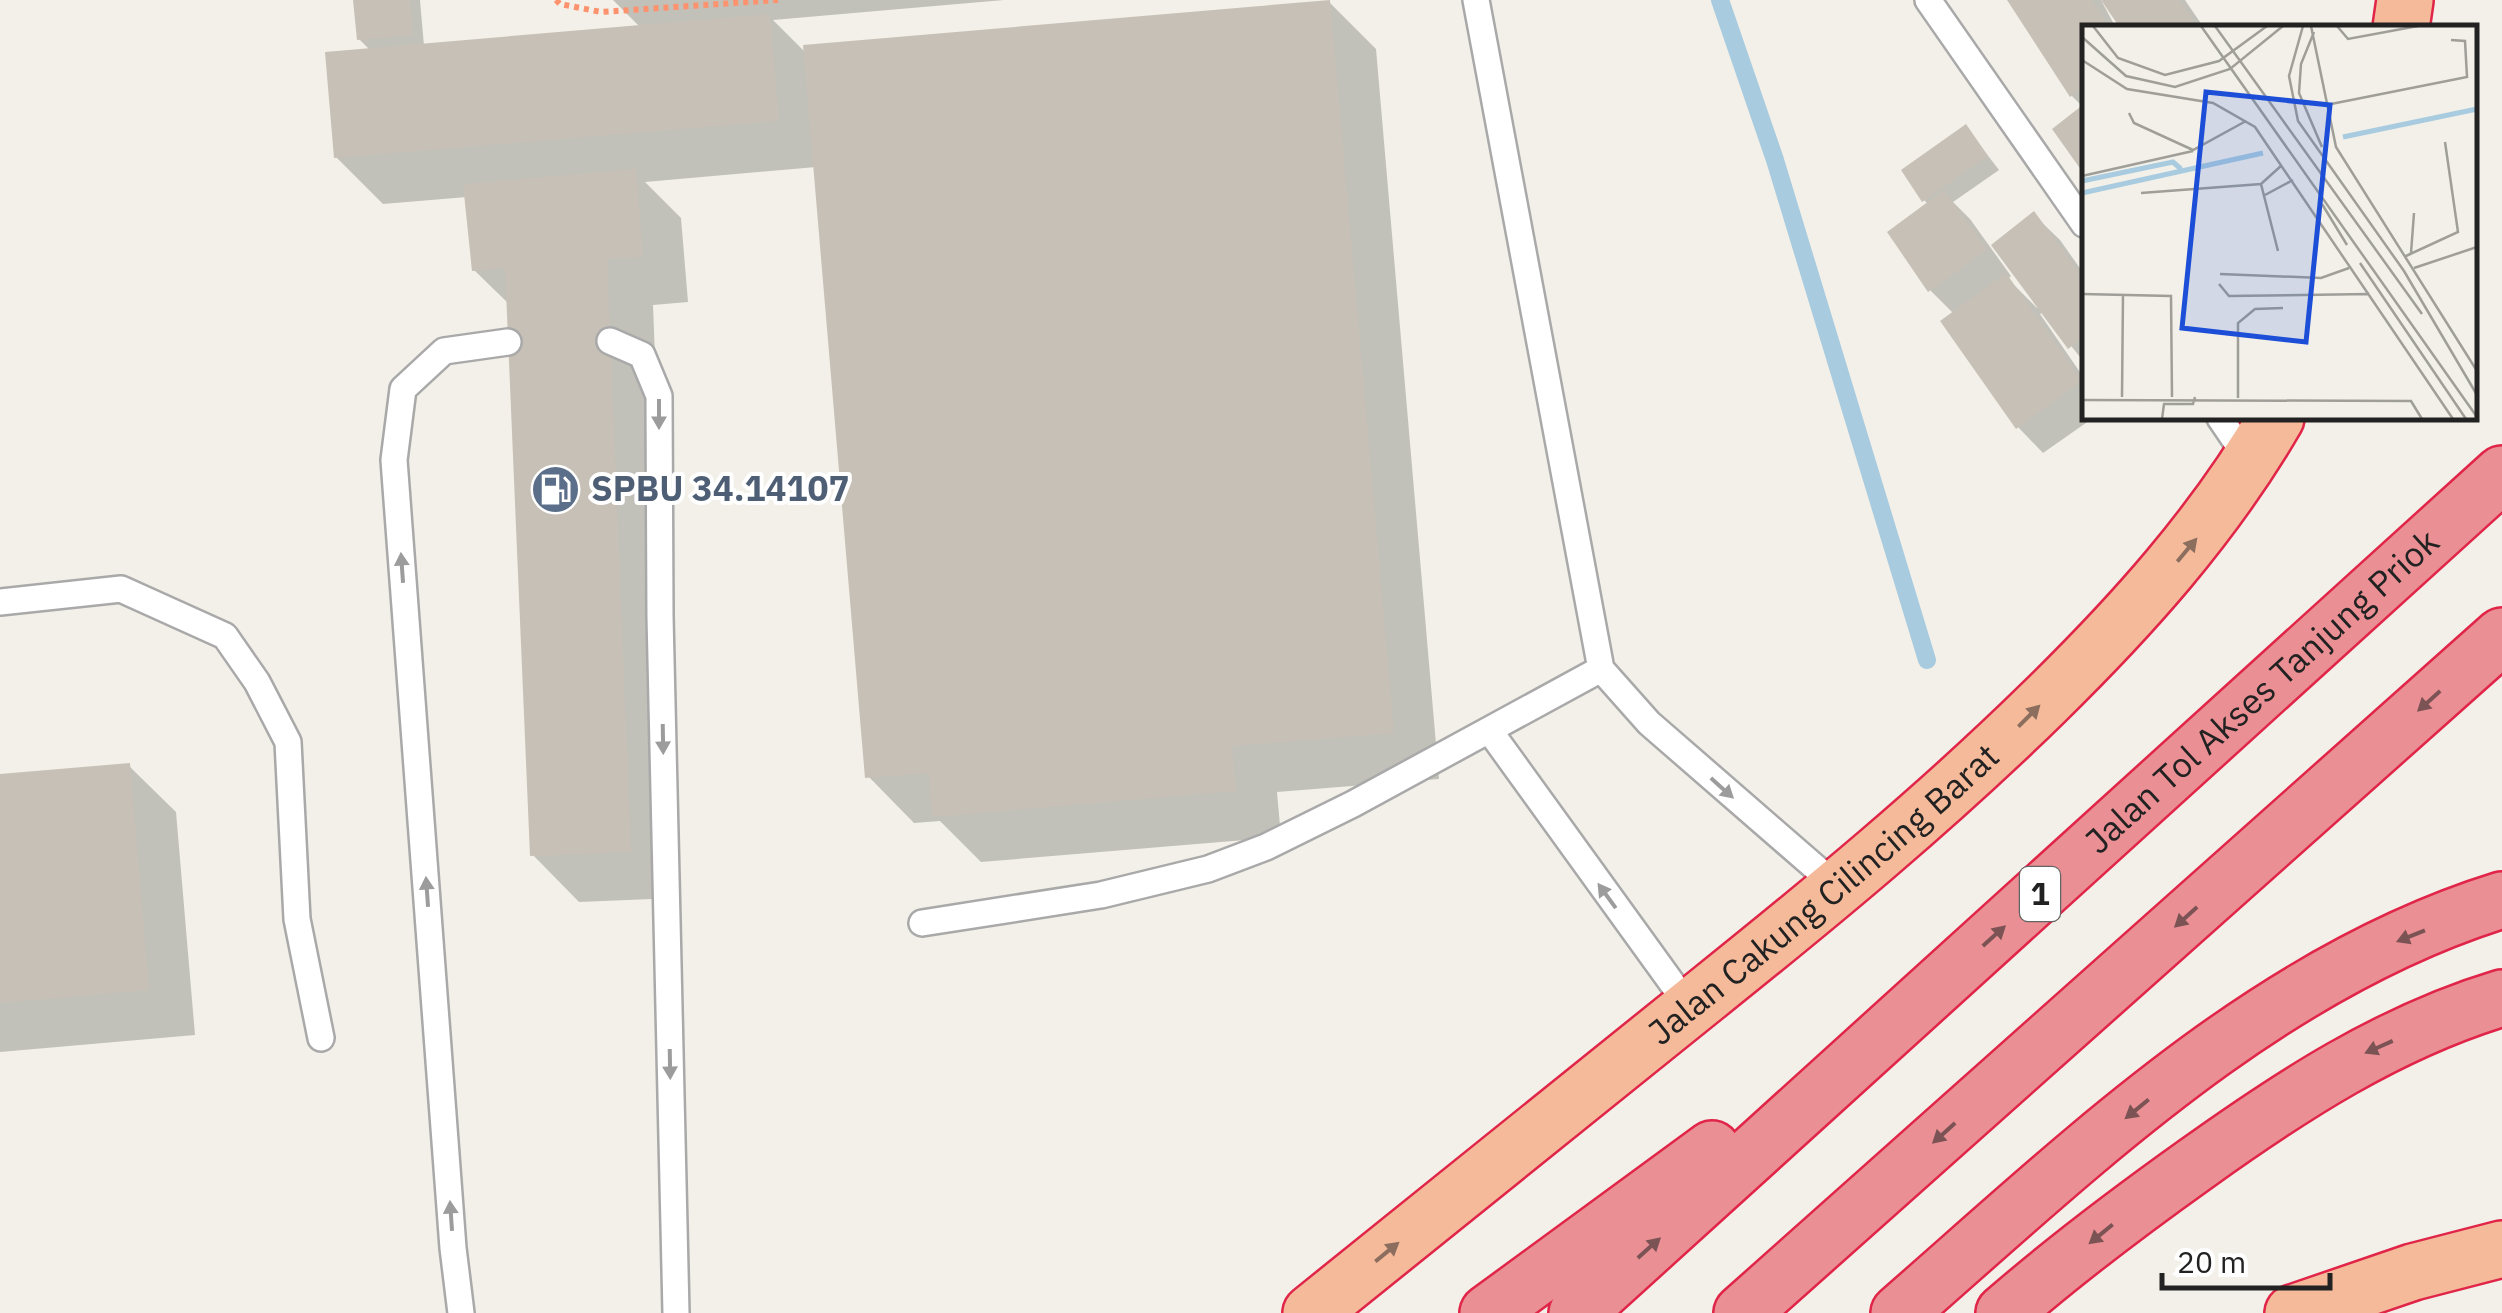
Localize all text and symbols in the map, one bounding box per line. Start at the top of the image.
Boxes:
inset map [2082,25,2477,420]
one-way arrow [651,399,667,431]
fuel station icon: SPBU 34.14107 [530,463,582,515]
place label: SPBU 34.14107 [591,465,850,511]
street label: Jalan Tol Akses Tanjung Priok [2075,518,2448,863]
one-way arrow [2175,538,2197,563]
one-way arrow [394,551,410,583]
one-way arrow [2417,689,2442,711]
one-way arrow [2017,705,2041,729]
one-way arrow [655,724,671,756]
street label: Jalan Cakung Cilincing Barat [1638,733,2008,1055]
one-way arrow [1710,776,1734,799]
road number: 1 [2020,867,2060,921]
one-way arrow [418,875,434,907]
one-way arrow [1598,883,1618,909]
one-way arrow [2174,906,2199,928]
one-way arrow [1982,925,2006,948]
one-way arrow [2397,928,2426,944]
one-way arrow [2364,1039,2394,1055]
one-way arrow [662,1048,678,1080]
one-way arrow [2125,1098,2150,1119]
one-way arrow [1932,1121,1956,1144]
one-way arrow [443,1200,459,1231]
one-way arrow [2088,1223,2114,1244]
scale bar [2162,1228,2330,1290]
one-way arrow [1636,1237,1661,1259]
one-way arrow [1374,1242,1399,1263]
text: 20 m [2177,1242,2246,1281]

